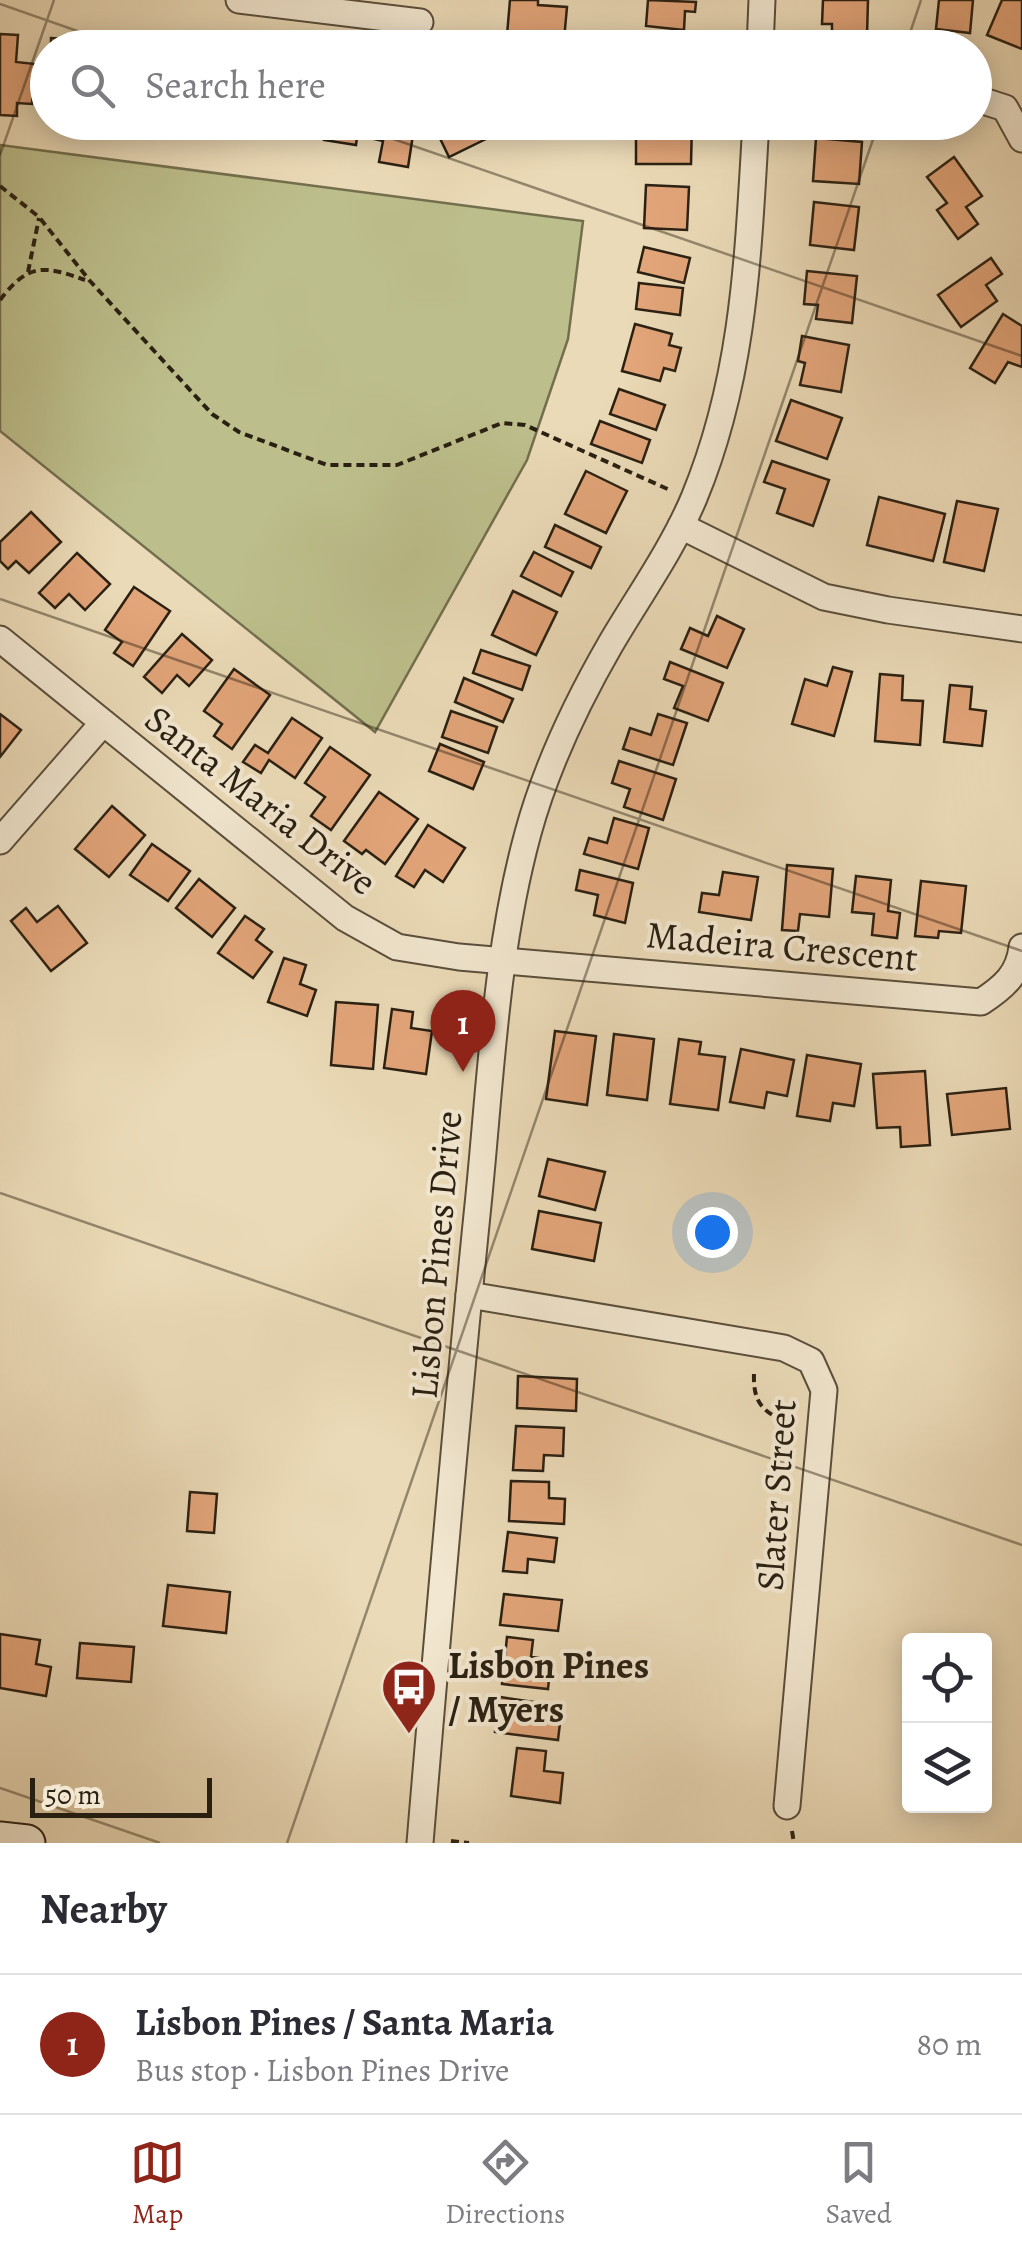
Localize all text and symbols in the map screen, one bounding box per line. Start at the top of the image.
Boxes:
search box [30,30,992,140]
icon: search [65,58,120,113]
text: Search here [145,59,326,111]
street label: Santa Maria Drive [134,693,388,907]
street label: Madeira Crescent [644,908,920,984]
pin: 1 [430,990,496,1072]
street label: Lisbon Pines Drive [398,1109,474,1401]
your location [687,1207,738,1258]
street label: Slater Street [743,1398,809,1592]
map controls [902,1633,992,1813]
button: locate [902,1633,992,1723]
place label: Lisbon Pines / Myers [448,1639,649,1735]
bus stop icon: Lisbon Pines / Myers [379,1657,439,1736]
button: layers [902,1723,992,1813]
scale bar [30,1773,212,1818]
text: 50 m [45,1776,101,1814]
text: Nearby [40,1880,167,1937]
text: Lisbon Pines / Santa Maria [135,1996,554,2048]
text: 1 [67,2022,78,2066]
text: 80 m [916,2022,982,2066]
text: Bus stop · Lisbon Pines Drive [135,2048,509,2092]
tab: Map [130,2135,185,2233]
tab: Directions [445,2135,565,2233]
tab: Saved [826,2135,892,2233]

